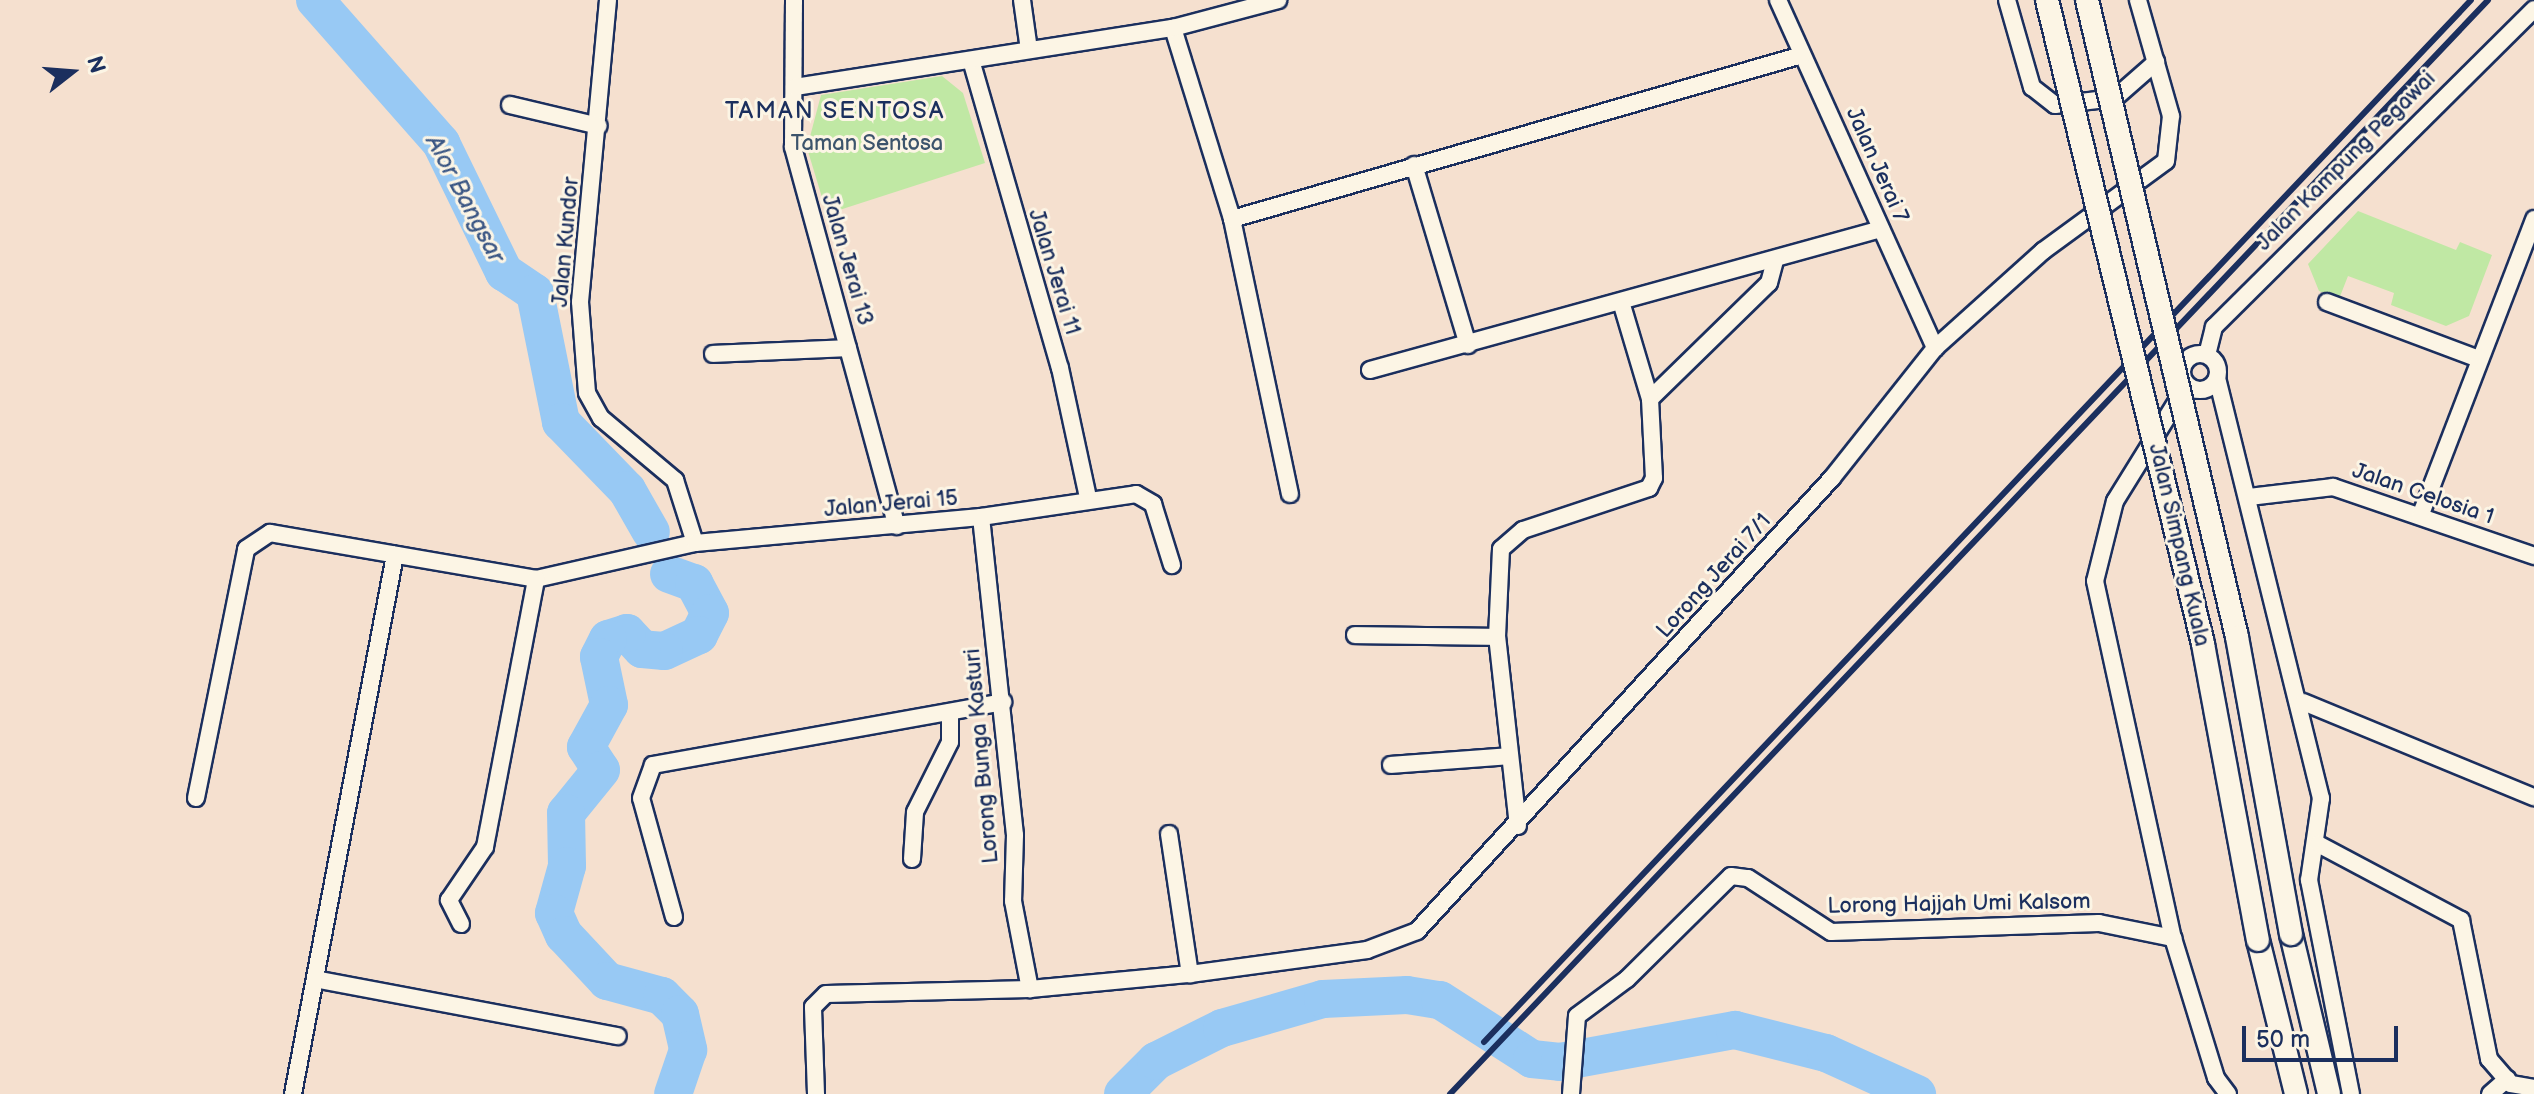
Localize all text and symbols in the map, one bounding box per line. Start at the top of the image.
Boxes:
north arrow [32,32,112,112]
text: N [80,53,111,77]
street label: Jalan Kampung Pegawai [2251,66,2441,256]
district label: TAMAN SENTOSA [724,97,946,125]
street label: Jalan Jerai 7 [1840,103,1914,227]
water label: Alor Bangsar [419,130,511,268]
park label: Taman Sentosa [790,131,944,157]
street label: Jalan Kundor [547,176,585,308]
street label: Jalan Jerai 13 [816,191,878,329]
street label: Jalan Jerai 11 [1022,205,1086,339]
street label: Jalan Simpang Kuala [2143,441,2215,649]
street label: Jalan Celosia 1 [2349,457,2497,531]
street label: Jalan Jerai 15 [822,485,960,523]
street label: Lorong Jerai 7/1 [1651,508,1777,644]
street label: Lorong Bunga Kasturi [959,647,1005,865]
street label: Lorong Hajjah Umi Kalsom [1827,889,2091,919]
scale bar [2246,1010,2402,1060]
text: 50 m [2256,1025,2310,1054]

